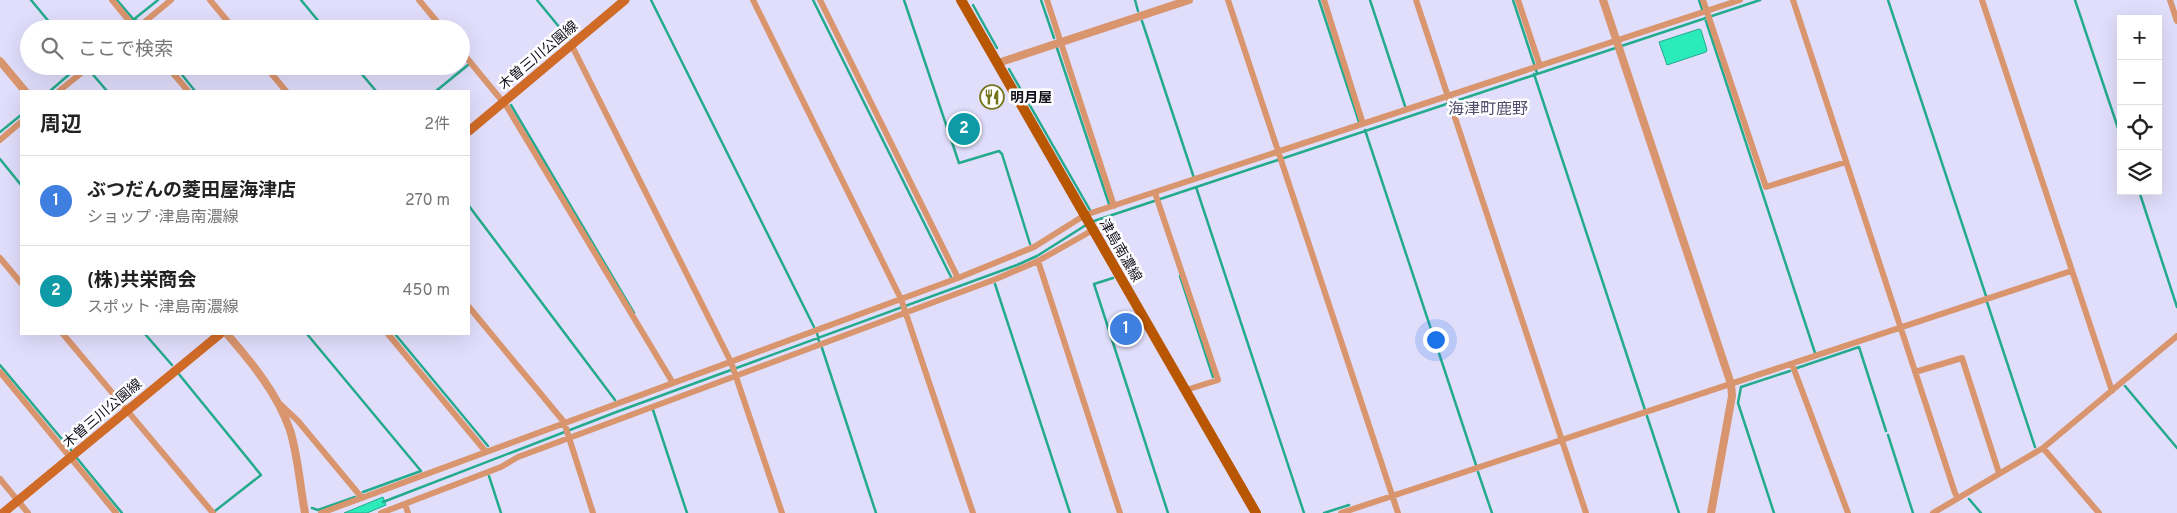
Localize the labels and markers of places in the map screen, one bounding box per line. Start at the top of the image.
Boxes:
restaurant icon: 明月屋 [979,84,1005,110]
place label: 明月屋 [1010,90,1052,107]
pin: 2 [948,110,980,148]
pin: 1 [1110,310,1142,348]

